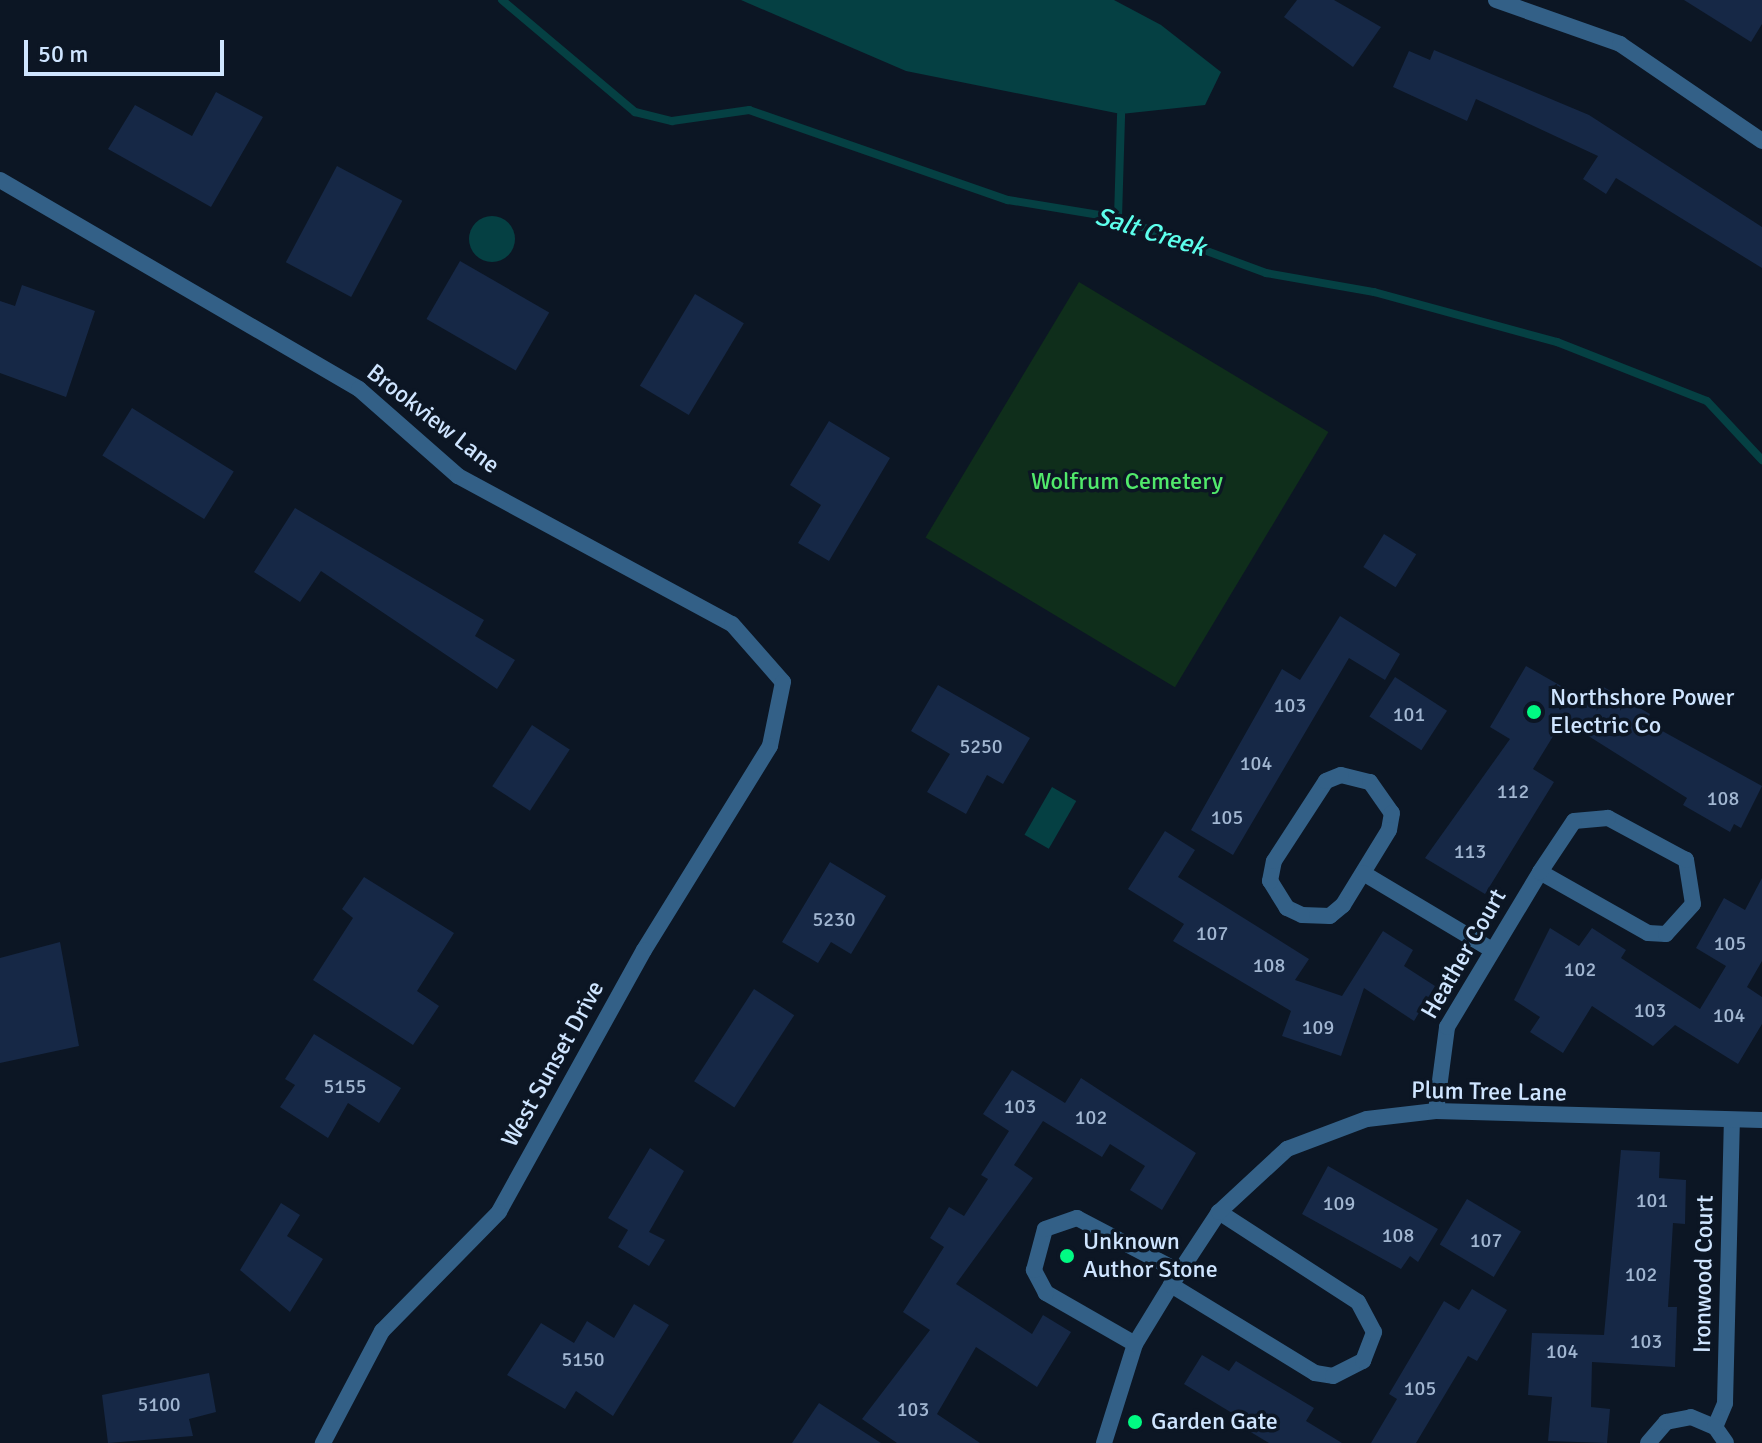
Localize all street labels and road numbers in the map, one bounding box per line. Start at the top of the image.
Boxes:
street label: Brookview Lane [361,358,505,480]
street label: Heather Court [1415,884,1513,1024]
street label: West Sunset Drive [496,976,610,1152]
street label: Plum Tree Lane [1411,1076,1567,1108]
street label: Ironwood Court [1688,1195,1720,1353]

